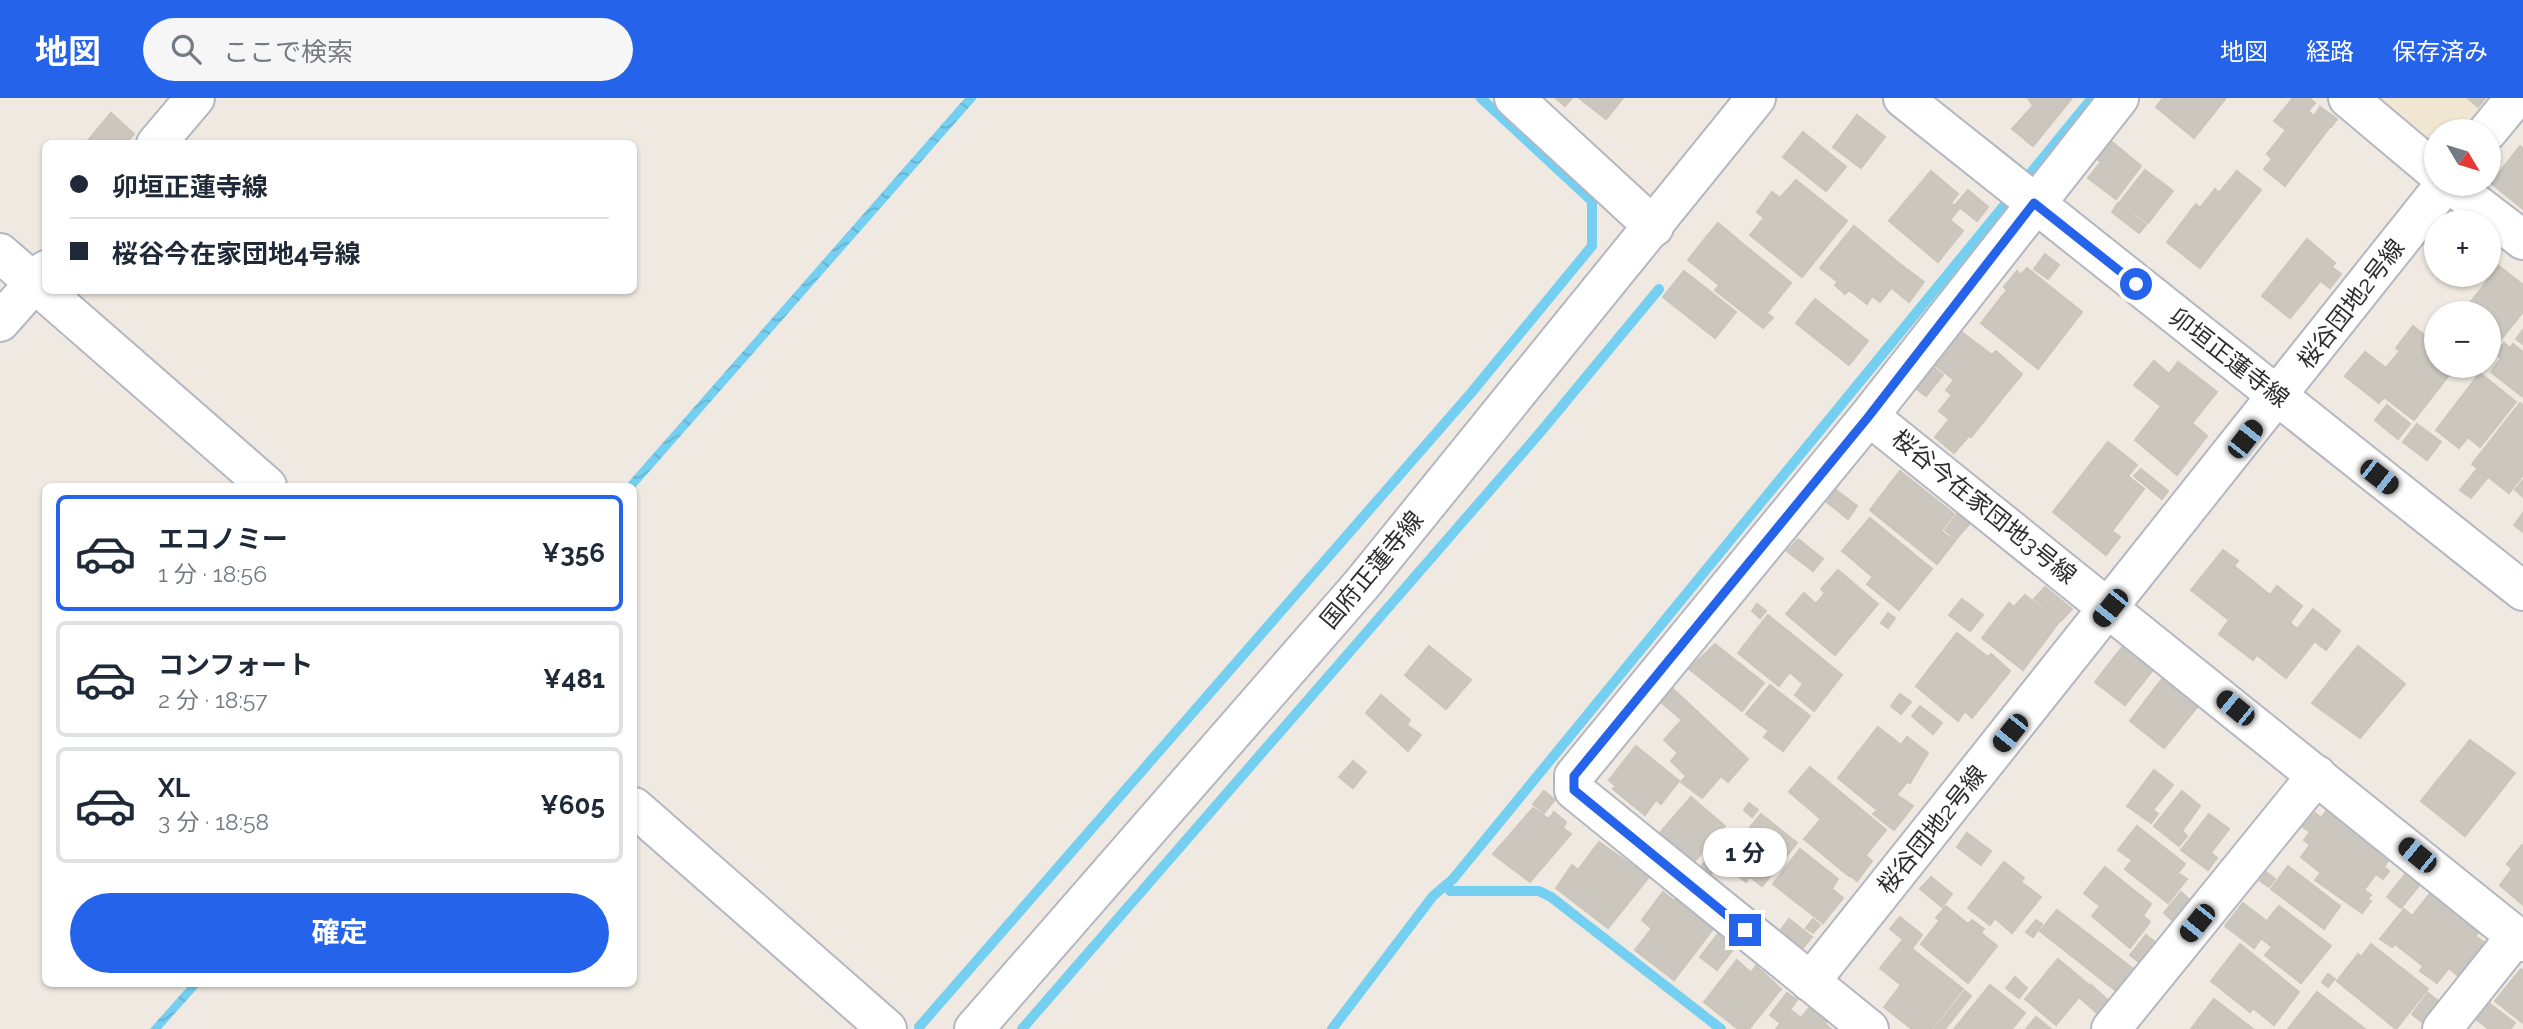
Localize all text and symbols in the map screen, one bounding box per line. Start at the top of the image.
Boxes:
search box [143,18,633,81]
icon: search [167,30,205,68]
text: 地図 [35,32,101,71]
text: ここで検索 [223,37,353,67]
text: 地図 [2220,37,2268,66]
text: 経路 [2306,37,2354,66]
text: 保存済み [2392,37,2488,66]
north arrow [2424,119,2501,196]
map controls [2424,119,2501,378]
text: 卯垣正蓮寺線 [112,172,268,202]
button: + [2424,210,2501,287]
street label: 桜谷団地2号線 [2291,233,2410,374]
text: 桜谷今在家団地4号線 [112,239,361,269]
route start [2120,268,2152,300]
button: − [2424,301,2501,378]
street label: 卯垣正蓮寺線 [2164,302,2295,413]
car [2224,416,2267,462]
street label: 桜谷今在家団地3号線 [1886,423,2082,590]
car [2356,456,2403,498]
street label: 国府正蓮寺線 [1314,505,1429,634]
icon: car [74,522,137,585]
text: エコノミー [158,524,288,554]
text: ¥356 [542,538,605,568]
text: 1 分 · 18:56 [158,560,267,587]
car [2089,585,2132,631]
icon: car [74,648,137,711]
text: コンフォート [158,650,313,680]
text: ¥481 [543,664,605,694]
text: 2 分 · 18:57 [158,686,268,713]
car [2213,687,2258,729]
car [1989,710,2032,756]
street label: 桜谷団地2号線 [1871,760,1992,900]
text: XL [158,773,190,803]
icon: car [74,774,137,837]
text: ¥605 [540,790,605,820]
text: 3 分 · 18:58 [158,808,269,835]
callout: 1 分 [1703,828,1787,878]
car [2395,834,2440,876]
text: 1 分 [1725,839,1765,866]
button: 確定 [70,893,609,973]
car [2176,900,2219,946]
route end [1729,914,1761,946]

